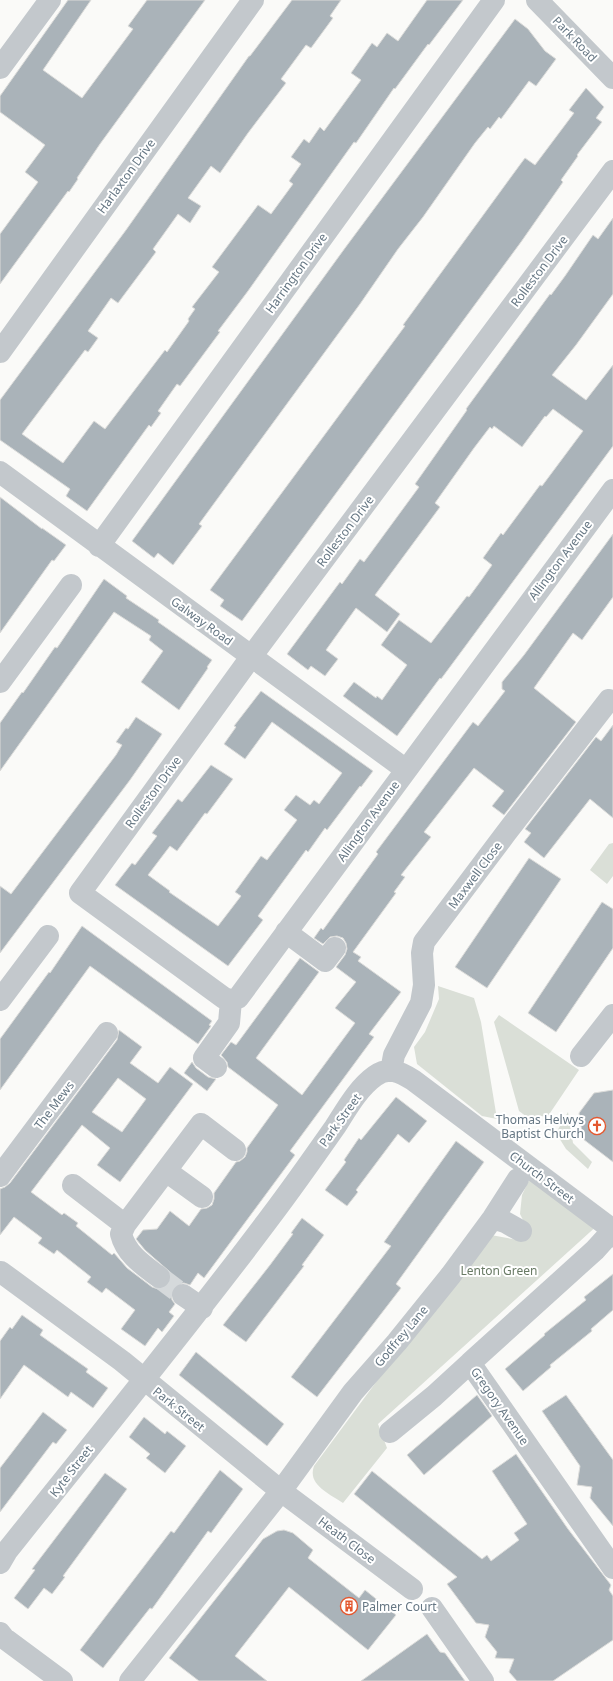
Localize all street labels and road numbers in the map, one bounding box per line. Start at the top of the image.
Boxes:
street label: Park Road [549,12,601,66]
street label: Harlaxton Drive [93,135,159,217]
street label: Harrington Drive [261,229,331,317]
street label: Rolleston Drive [507,232,572,310]
street label: Rolleston Drive [313,492,378,570]
street label: Allington Avenue [524,516,596,603]
street label: Galway Road [168,593,236,649]
street label: Rolleston Drive [121,752,185,831]
street label: Allington Avenue [333,777,403,865]
street label: Maxwell Close [444,838,506,912]
street label: The Mews [30,1077,78,1133]
street label: Park Street [315,1089,365,1150]
street label: Church Street [506,1147,578,1207]
street label: Godfrey Lane [370,1302,432,1370]
street label: Gregory Avenue [467,1364,533,1448]
street label: Park Street [150,1383,209,1436]
street label: Kyte Street [45,1441,97,1500]
street label: Heath Close [315,1513,379,1567]

